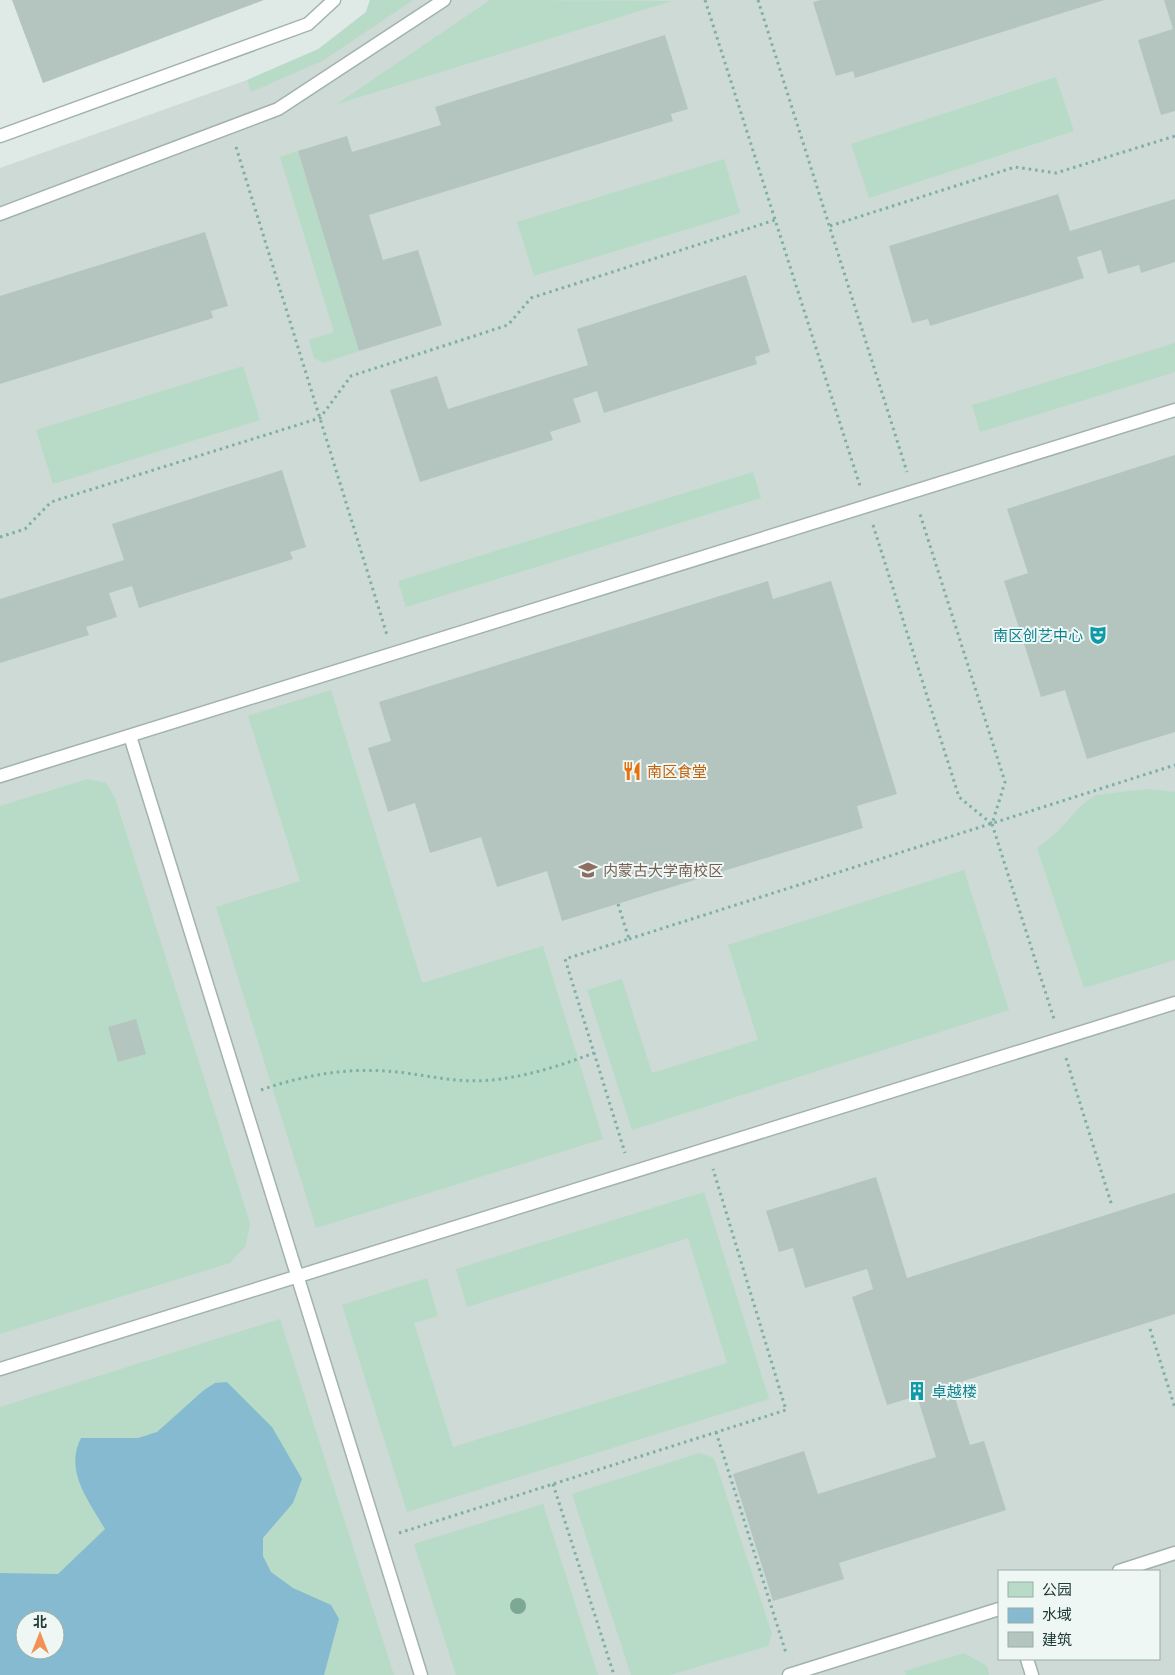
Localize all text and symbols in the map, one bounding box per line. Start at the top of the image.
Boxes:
theatre icon: 南区创艺中心 [1087,624,1109,646]
place label: 南区创艺中心 [993,626,1083,644]
restaurant icon: 南区食堂 [621,760,643,782]
place label: 南区食堂 [647,762,707,780]
school or university icon: 内蒙古大学南校区 [577,859,599,881]
place label: 内蒙古大学南校区 [603,861,723,879]
building icon: 卓越楼 [906,1380,928,1402]
place label: 卓越楼 [932,1382,977,1400]
legend [998,1570,1160,1660]
text: 公园 [1042,1580,1072,1598]
text: 水域 [1042,1605,1072,1623]
north arrow [15,1610,65,1660]
text: 北 [33,1613,47,1630]
text: 建筑 [1042,1630,1072,1648]

